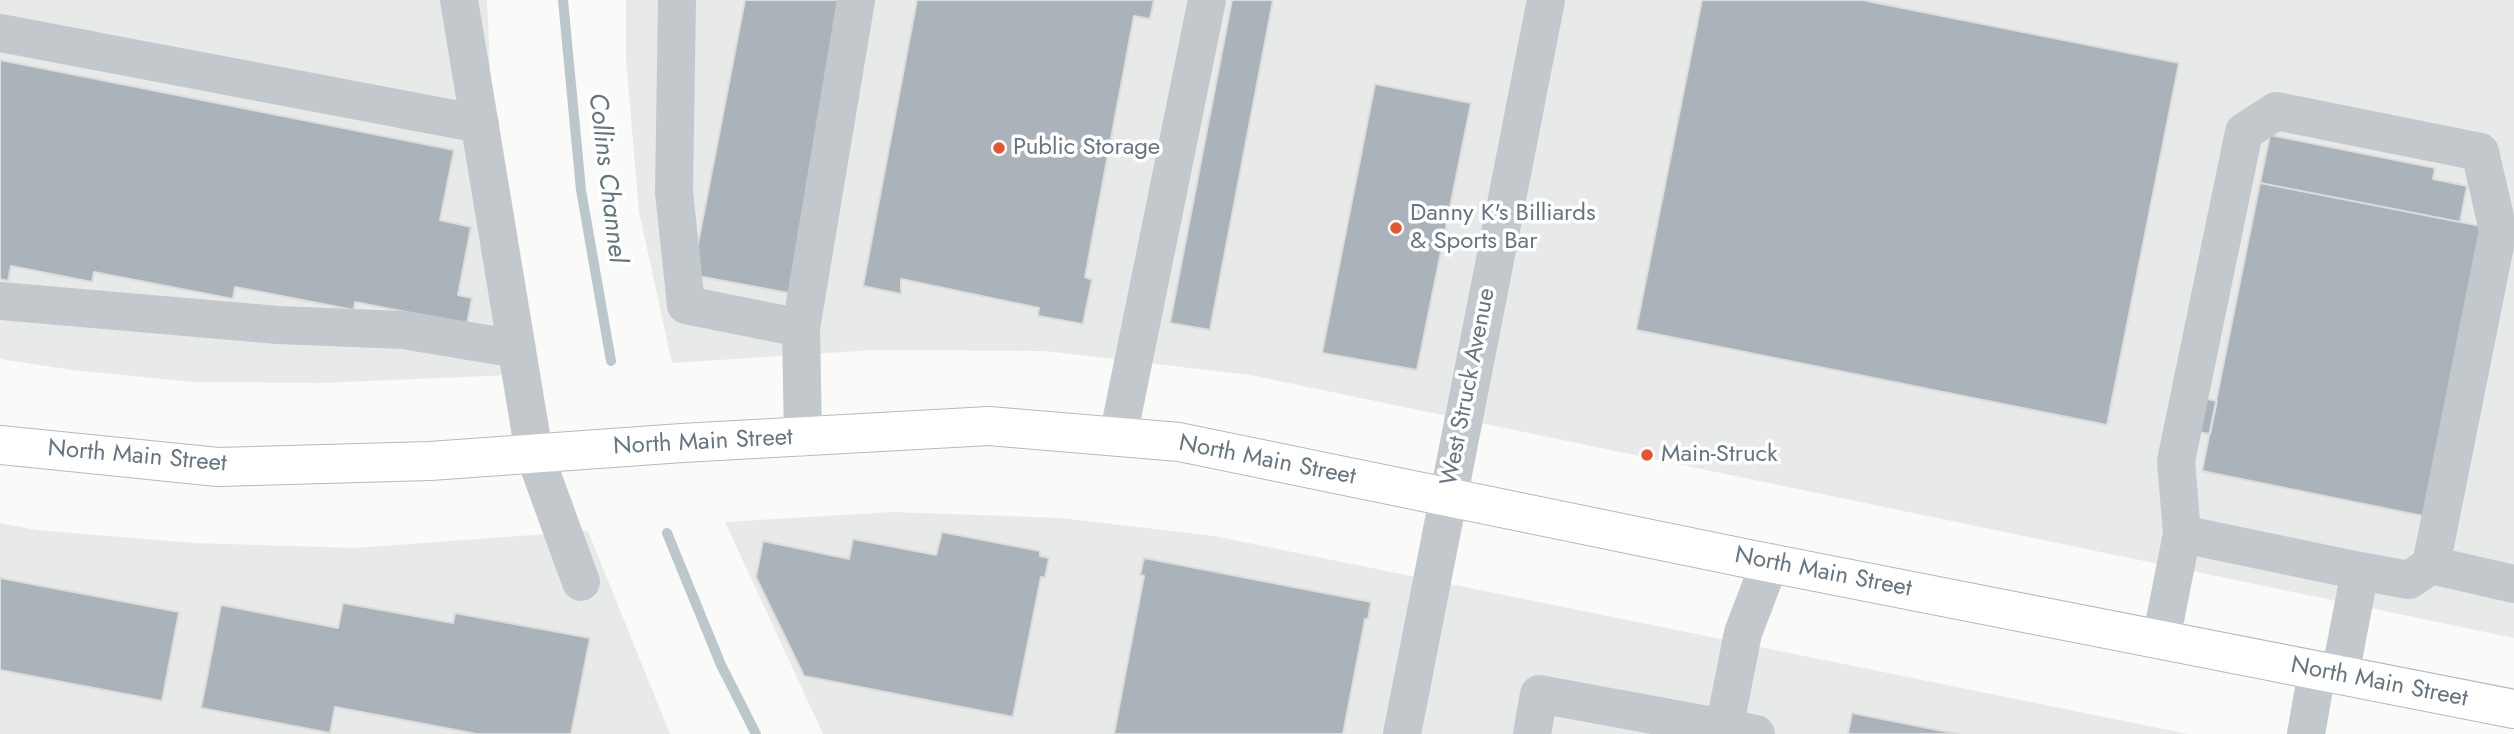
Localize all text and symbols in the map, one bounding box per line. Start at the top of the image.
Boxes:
water label: Collins Channel [580,91,632,265]
place label: Public Storage [1013,134,1160,162]
marker: Public Storage [991,140,1007,156]
place label: Danny K's Billiards & Sports Bar [1410,200,1596,256]
marker: Danny K's Billiards & Sports Bar [1388,220,1404,236]
street label: West Struck Avenue [1436,286,1502,488]
street label: North Main Street [612,424,794,462]
street label: North Main Street [1176,430,1358,492]
street label: North Main Street [46,435,228,479]
place label: Main-Struck [1661,441,1778,469]
marker: Main-Struck [1639,447,1655,463]
street label: North Main Street [1732,542,1914,604]
street label: North Main Street [2288,652,2470,714]

